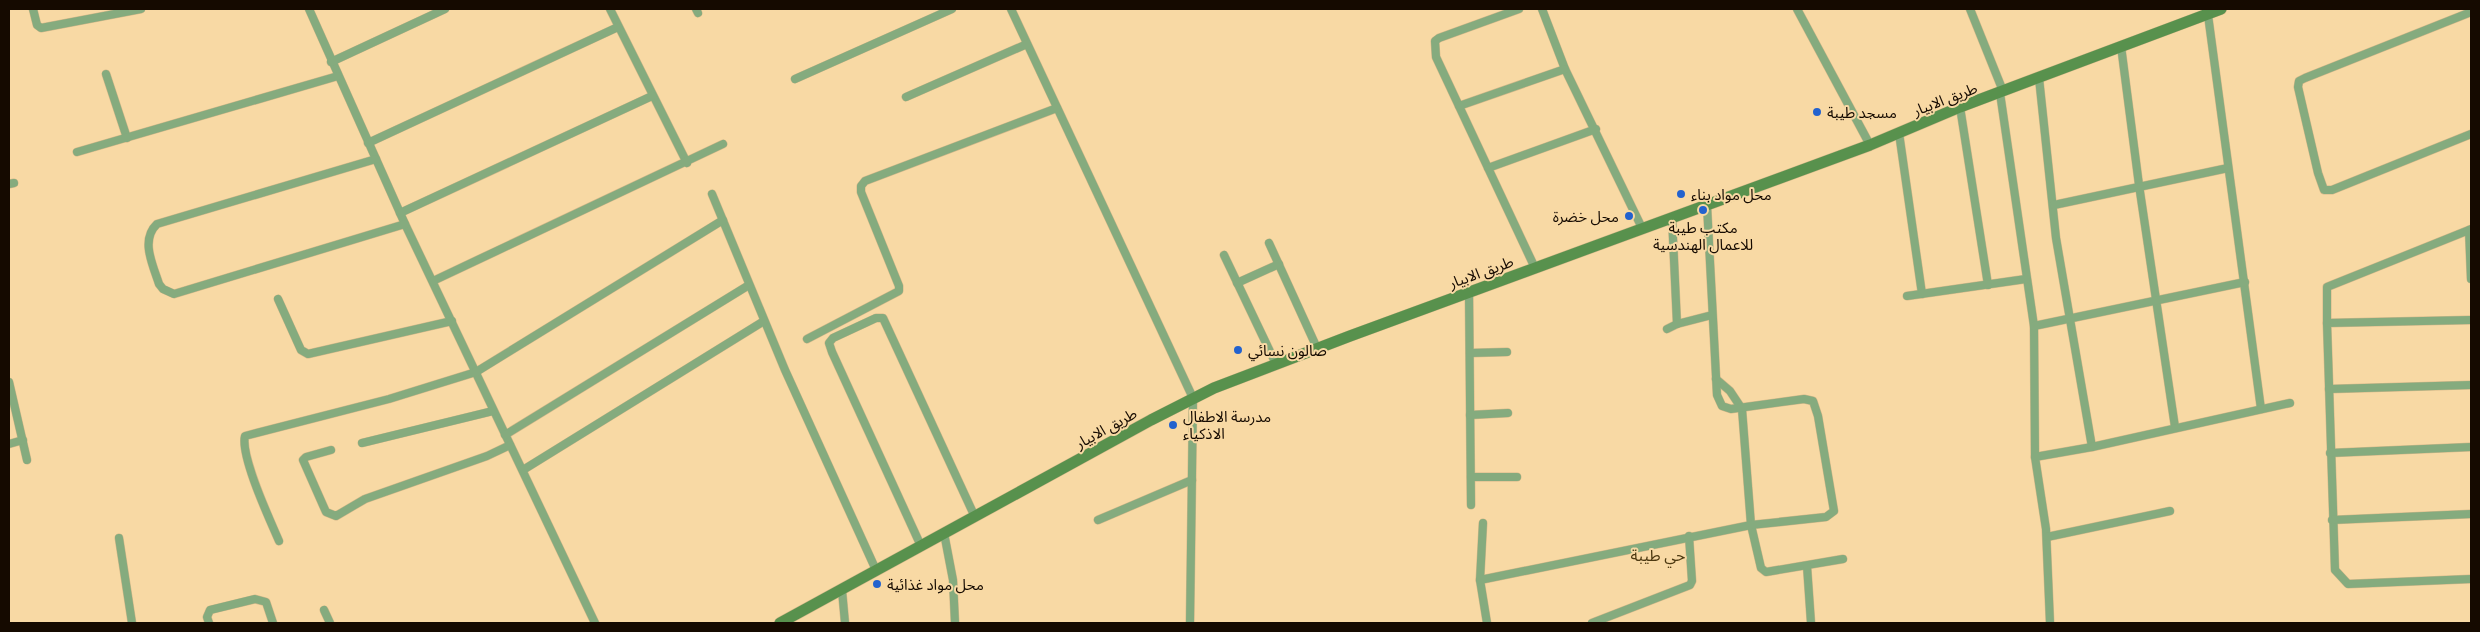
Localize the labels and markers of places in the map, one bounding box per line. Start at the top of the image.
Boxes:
place label: مسجد طيبة [1827,104,1897,121]
marker: مسجد طيبة [1811,106,1823,118]
place label: محل مواد بناء [1691,186,1772,204]
marker: محل مواد بناء [1675,188,1687,200]
marker: مكتب طيبة للاعمال الهندسية [1697,204,1709,216]
place label: محل خضرة [1553,208,1619,226]
marker: محل خضرة [1623,210,1635,222]
place label: مكتب طيبة للاعمال الهندسية [1653,219,1753,254]
place label: صالون نسائي [1248,342,1327,362]
marker: صالون نسائي [1232,344,1244,356]
place label: مدرسة الاطفال الاذكياء [1183,408,1271,442]
marker: مدرسة الاطفال الاذكياء [1167,419,1179,431]
place label: محل مواد غذائية [887,576,984,594]
marker: محل مواد غذائية [871,578,883,590]

